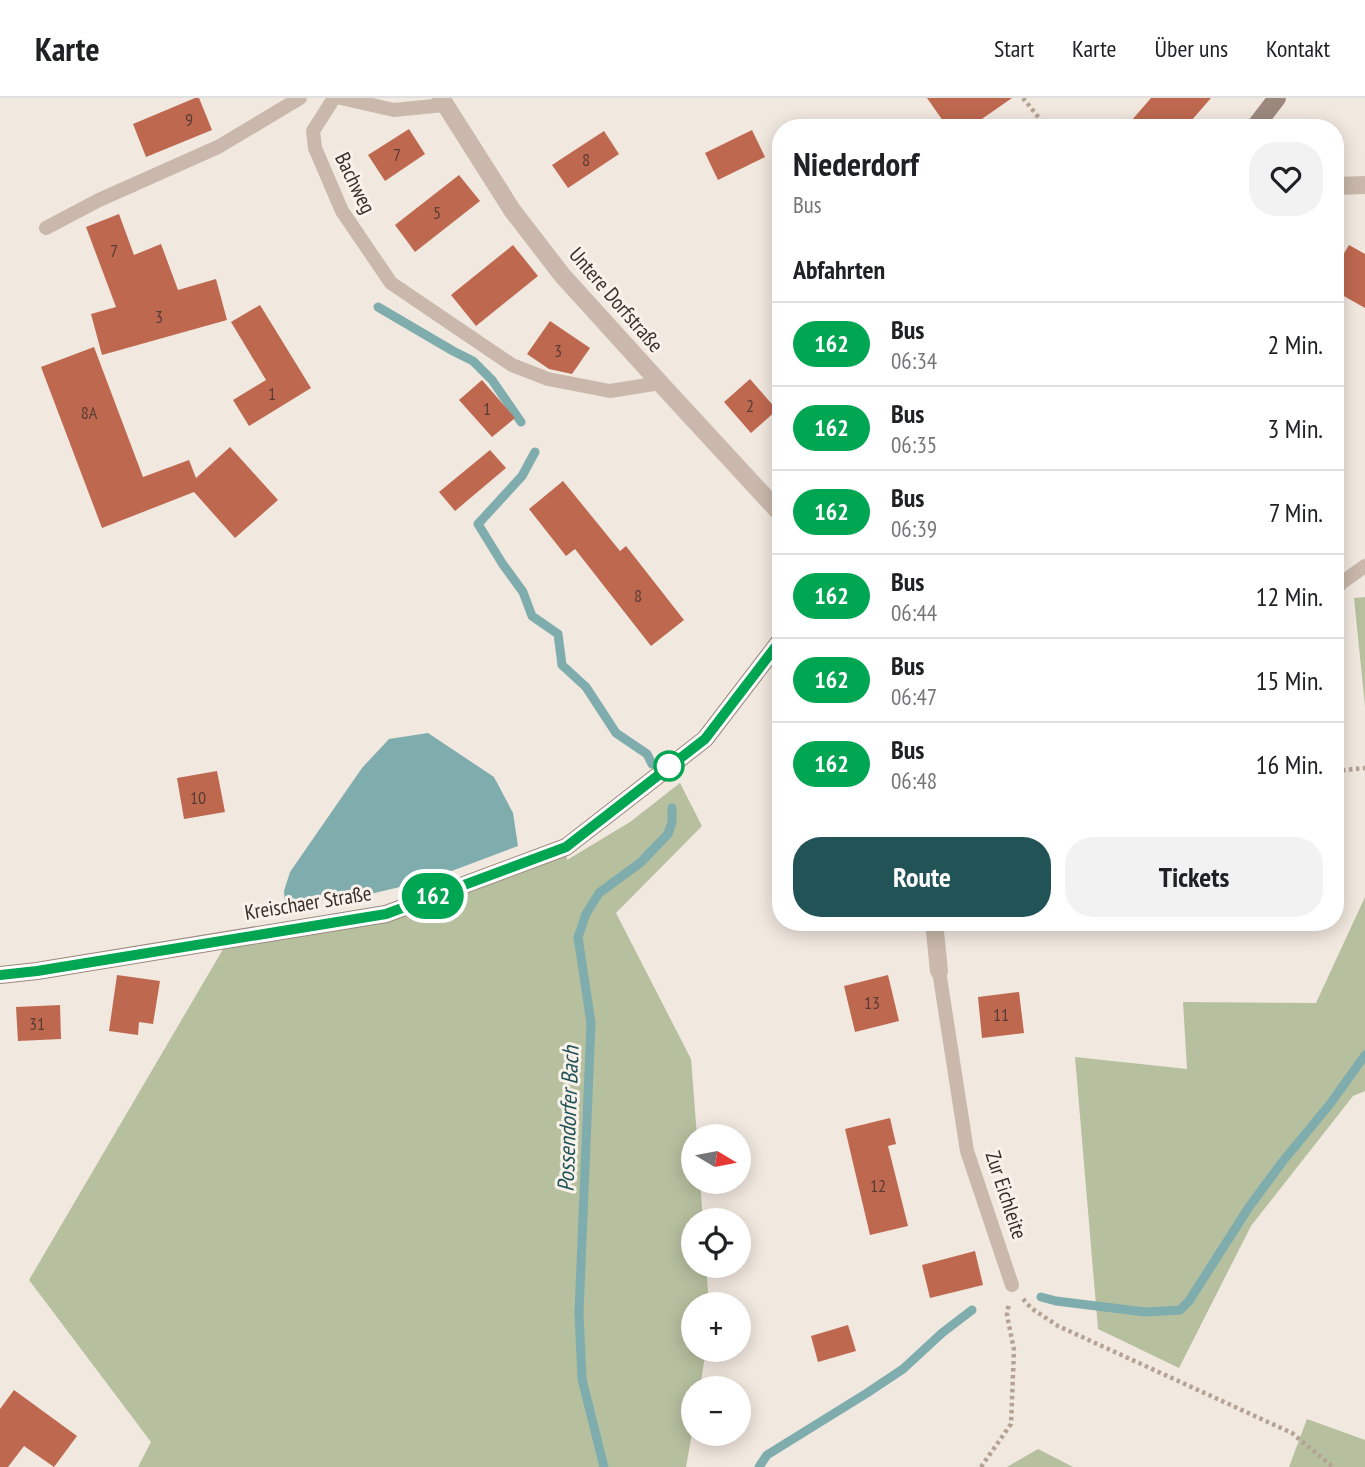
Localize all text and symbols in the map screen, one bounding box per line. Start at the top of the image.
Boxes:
text: Karte [35,27,100,70]
text: Start [994,33,1034,64]
text: Karte [1072,33,1117,64]
text: Über uns [1155,33,1228,64]
text: Kontakt [1266,33,1330,64]
house number: 9 [185,108,193,131]
text: Niederdorf [793,142,919,185]
button: heart [1249,142,1323,216]
house number: 7 [393,143,401,166]
street label: Bachweg [329,148,382,218]
house number: 8 [582,148,590,171]
text: Bus [793,190,822,219]
house number: 5 [433,201,441,224]
house number: 7 [110,239,118,262]
street label: Untere Dorfstraße [563,242,669,358]
text: Abfahrten [793,253,885,286]
house number: 3 [155,305,163,328]
text: Bus [891,313,924,346]
text: 162 [814,328,849,359]
text: 2 Min. [1268,328,1323,361]
house number: 3 [554,339,562,362]
text: 06:34 [891,346,937,375]
house number: 1 [268,382,276,405]
house number: 2 [746,394,754,417]
house number: 1 [483,397,491,420]
text: Bus [891,397,924,430]
house number: 8A [81,401,98,424]
text: 162 [814,412,849,443]
text: 3 Min. [1268,412,1323,445]
text: 06:35 [891,430,937,459]
text: Bus [891,481,924,514]
text: 162 [814,496,849,527]
text: 7 Min. [1269,496,1323,529]
text: 06:39 [891,514,937,543]
text: Bus [891,565,924,598]
text: 162 [814,580,849,611]
text: 12 Min. [1256,580,1323,613]
house number: 8 [634,584,642,607]
text: 06:44 [891,598,937,627]
text: Bus [891,649,924,682]
text: 162 [814,664,849,695]
text: 15 Min. [1256,664,1323,697]
text: 06:47 [891,682,937,711]
text: Bus [891,733,924,766]
text: 162 [814,748,849,779]
text: 16 Min. [1256,748,1323,781]
unlabelled marker [654,751,684,781]
text: 06:48 [891,766,937,795]
house number: 10 [190,786,206,809]
button: Route [793,837,1051,917]
button: Tickets [1065,837,1323,917]
line badge: 162 [393,873,473,919]
street label: Kreischaer Straße [243,879,373,926]
text: 162 [416,880,450,911]
house number: 13 [864,991,880,1014]
house number: 11 [993,1003,1009,1026]
house number: 31 [29,1012,45,1035]
water label: Possendorfer Bach [550,1044,585,1192]
north arrow [681,1124,751,1194]
map controls [681,1124,751,1446]
street label: Zur Eichleite [980,1147,1033,1242]
house number: 12 [870,1174,886,1197]
button: locate [681,1208,751,1278]
button: + [681,1292,751,1362]
button: − [681,1376,751,1446]

